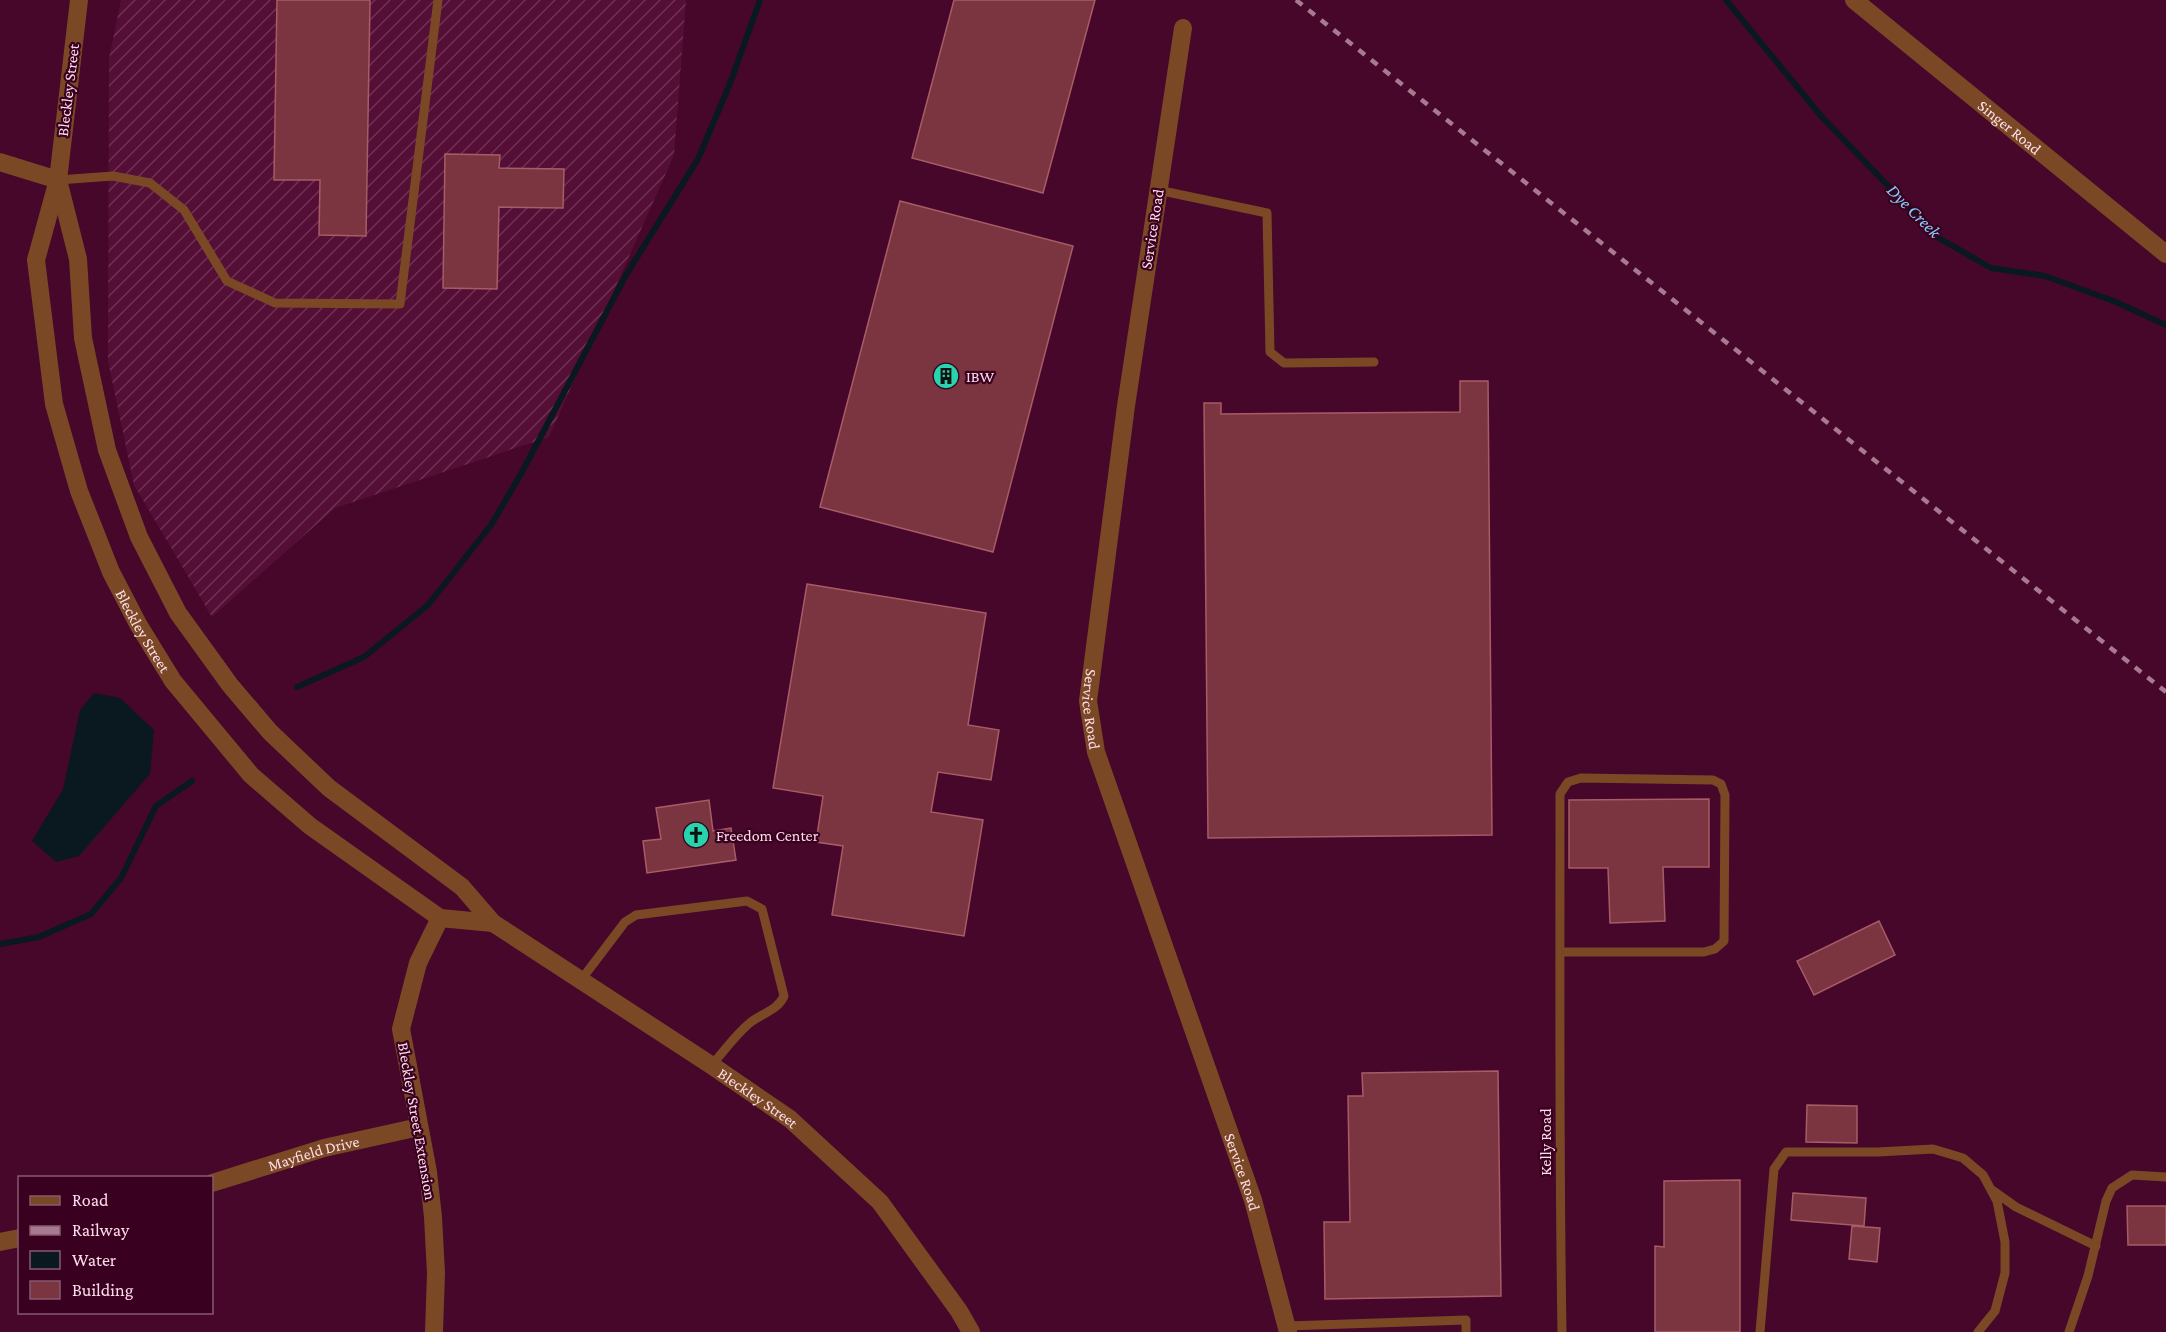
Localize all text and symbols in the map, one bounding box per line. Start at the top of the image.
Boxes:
street label: Bleckley Street [54,42,83,137]
street label: Singer Road [1975,96,2045,158]
water label: Dye Creek [1883,180,1946,243]
street label: Service Road [1137,187,1167,270]
building icon: IBW [931,361,961,391]
place label: IBW [966,368,995,385]
street label: Bleckley Street [113,586,174,676]
street label: Service Road [1080,668,1104,751]
church icon: Freedom Center [681,820,711,850]
place label: Freedom Center [716,827,819,844]
street label: Bleckley Street Extension [394,1041,439,1202]
street label: Bleckley Street [715,1064,802,1131]
street label: Kelly Road [1537,1108,1555,1176]
street label: Service Road [1222,1131,1264,1213]
street label: Mayfield Drive [266,1132,361,1174]
legend [18,1176,213,1314]
text: Road [72,1190,109,1210]
text: Railway [72,1220,130,1240]
text: Water [72,1250,117,1270]
text: Building [72,1280,134,1300]

